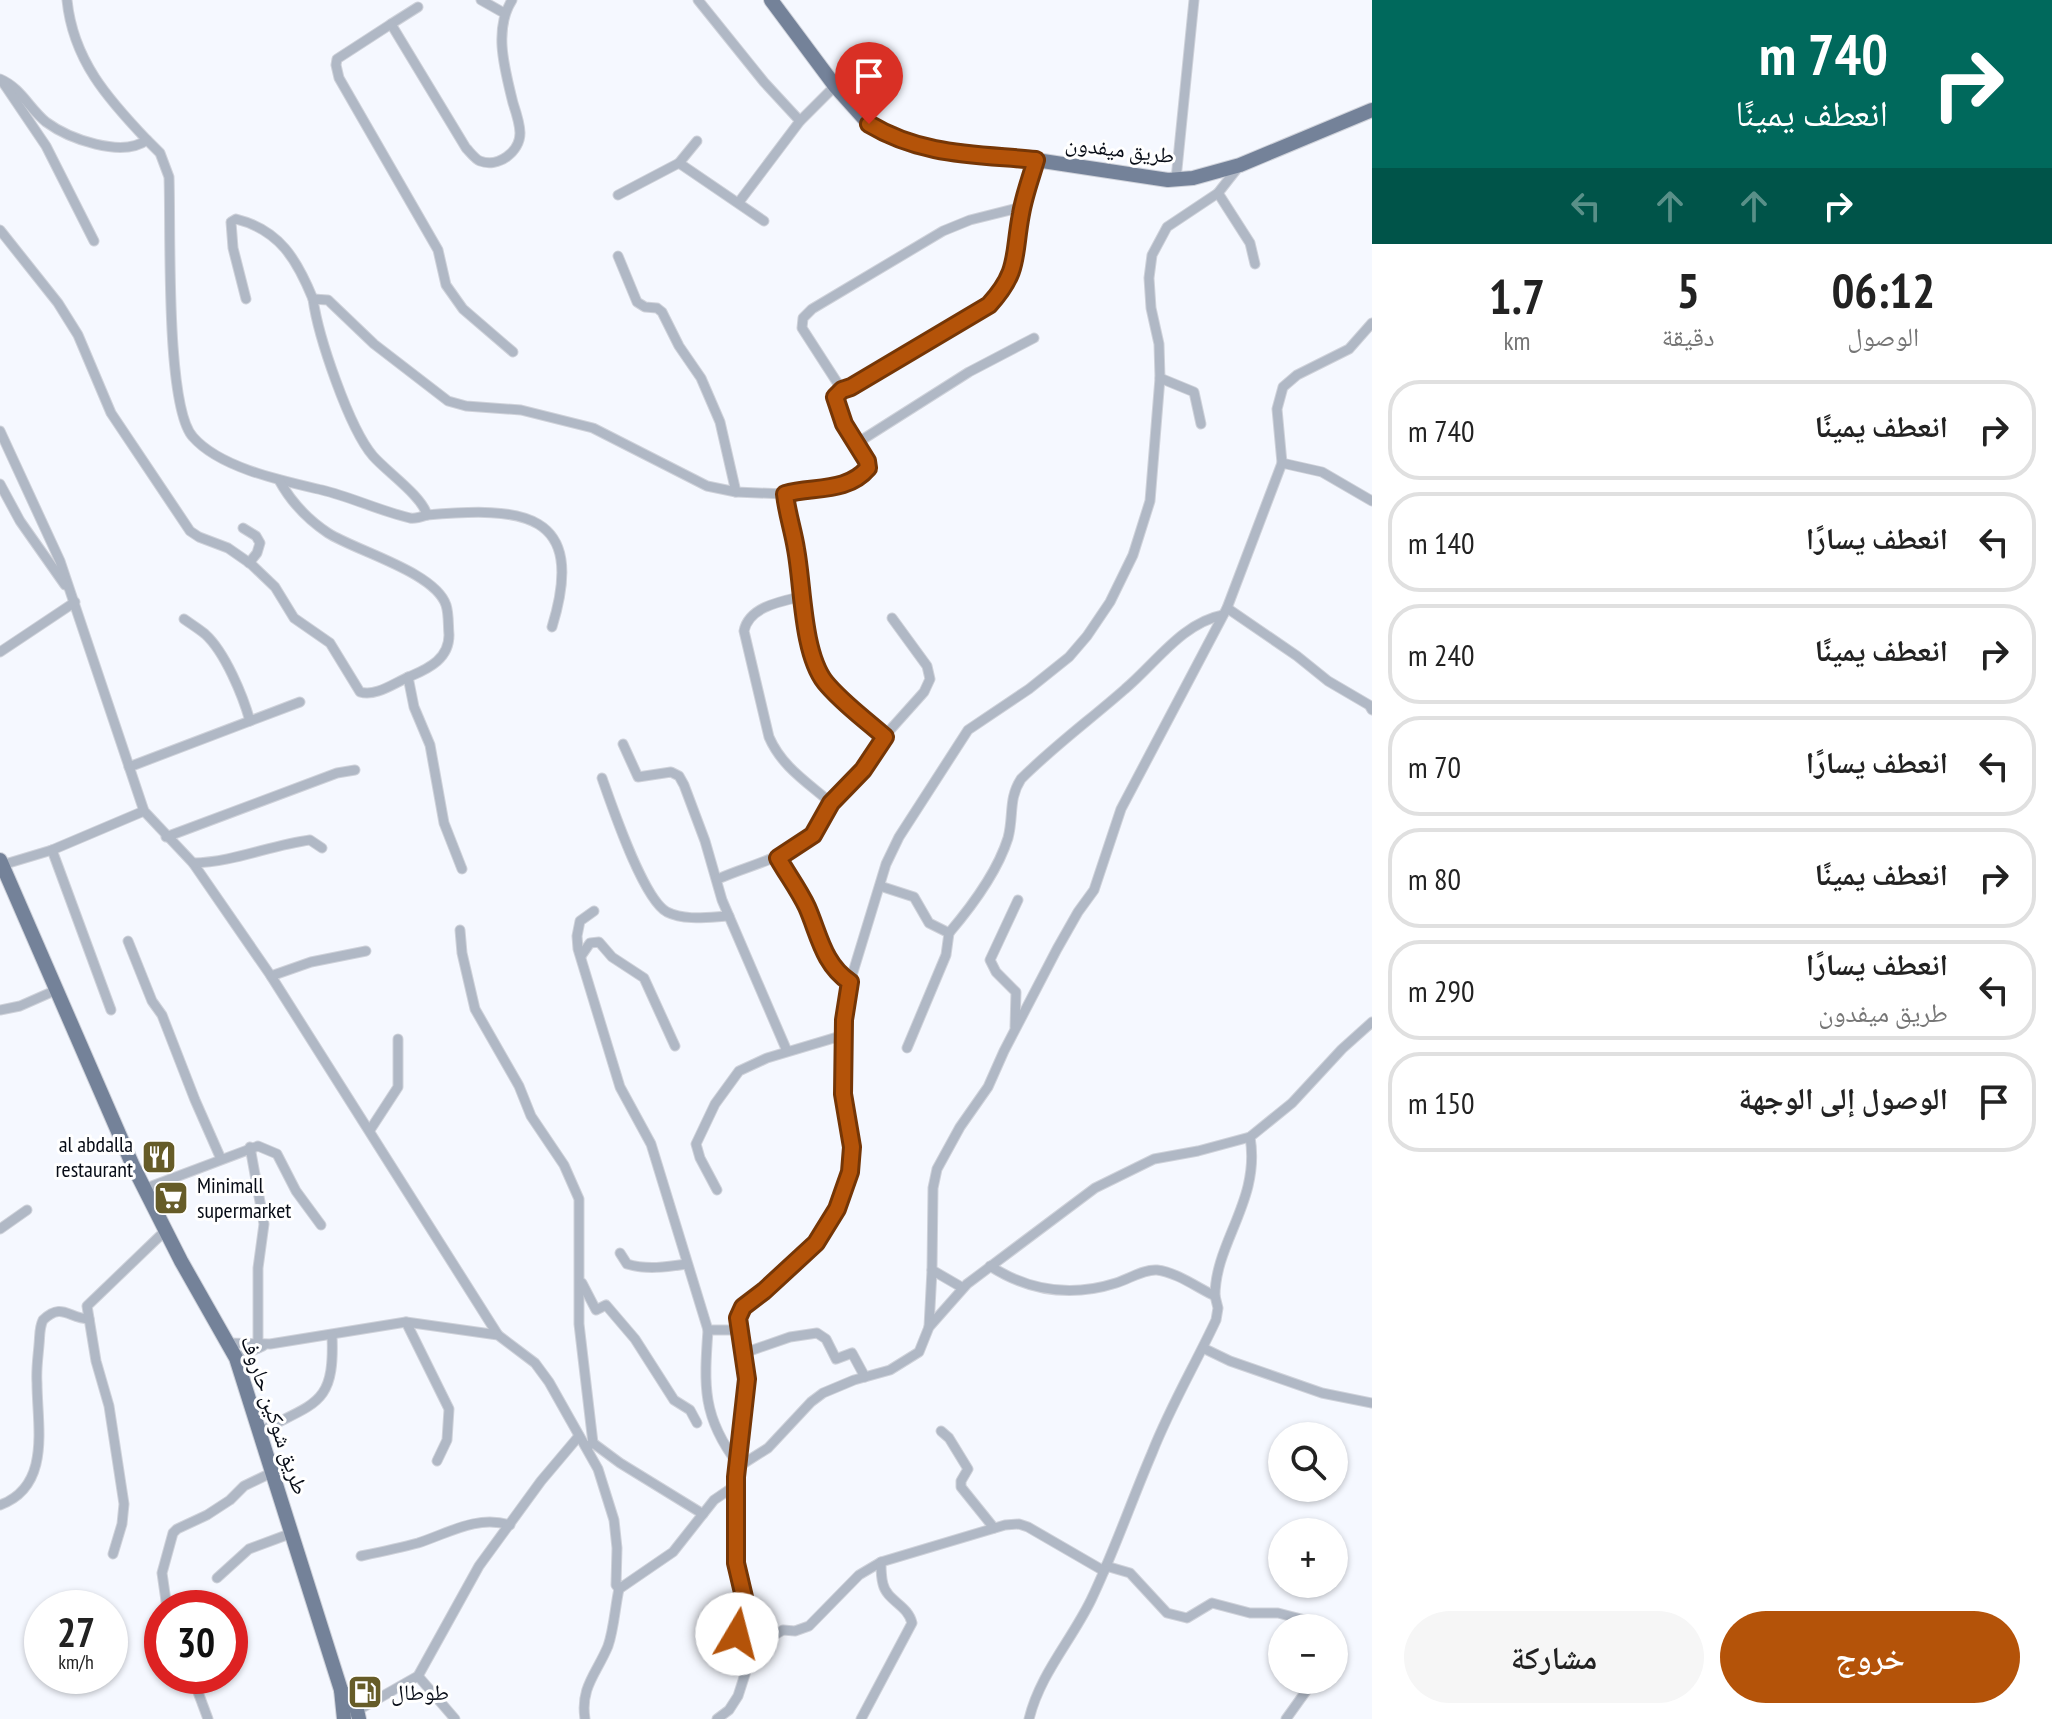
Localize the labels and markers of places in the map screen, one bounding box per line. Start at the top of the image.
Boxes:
pin [835,42,903,124]
place label: al abdalla restaurant [56,1130,133,1183]
restaurant icon: al abdalla restaurant [140,1138,178,1176]
place label: Minimall supermarket [197,1171,291,1224]
supermarket icon: Minimall supermarket [152,1179,190,1217]
fuel station icon: طوطال [346,1673,384,1711]
place label: طوطال [391,1678,449,1706]

